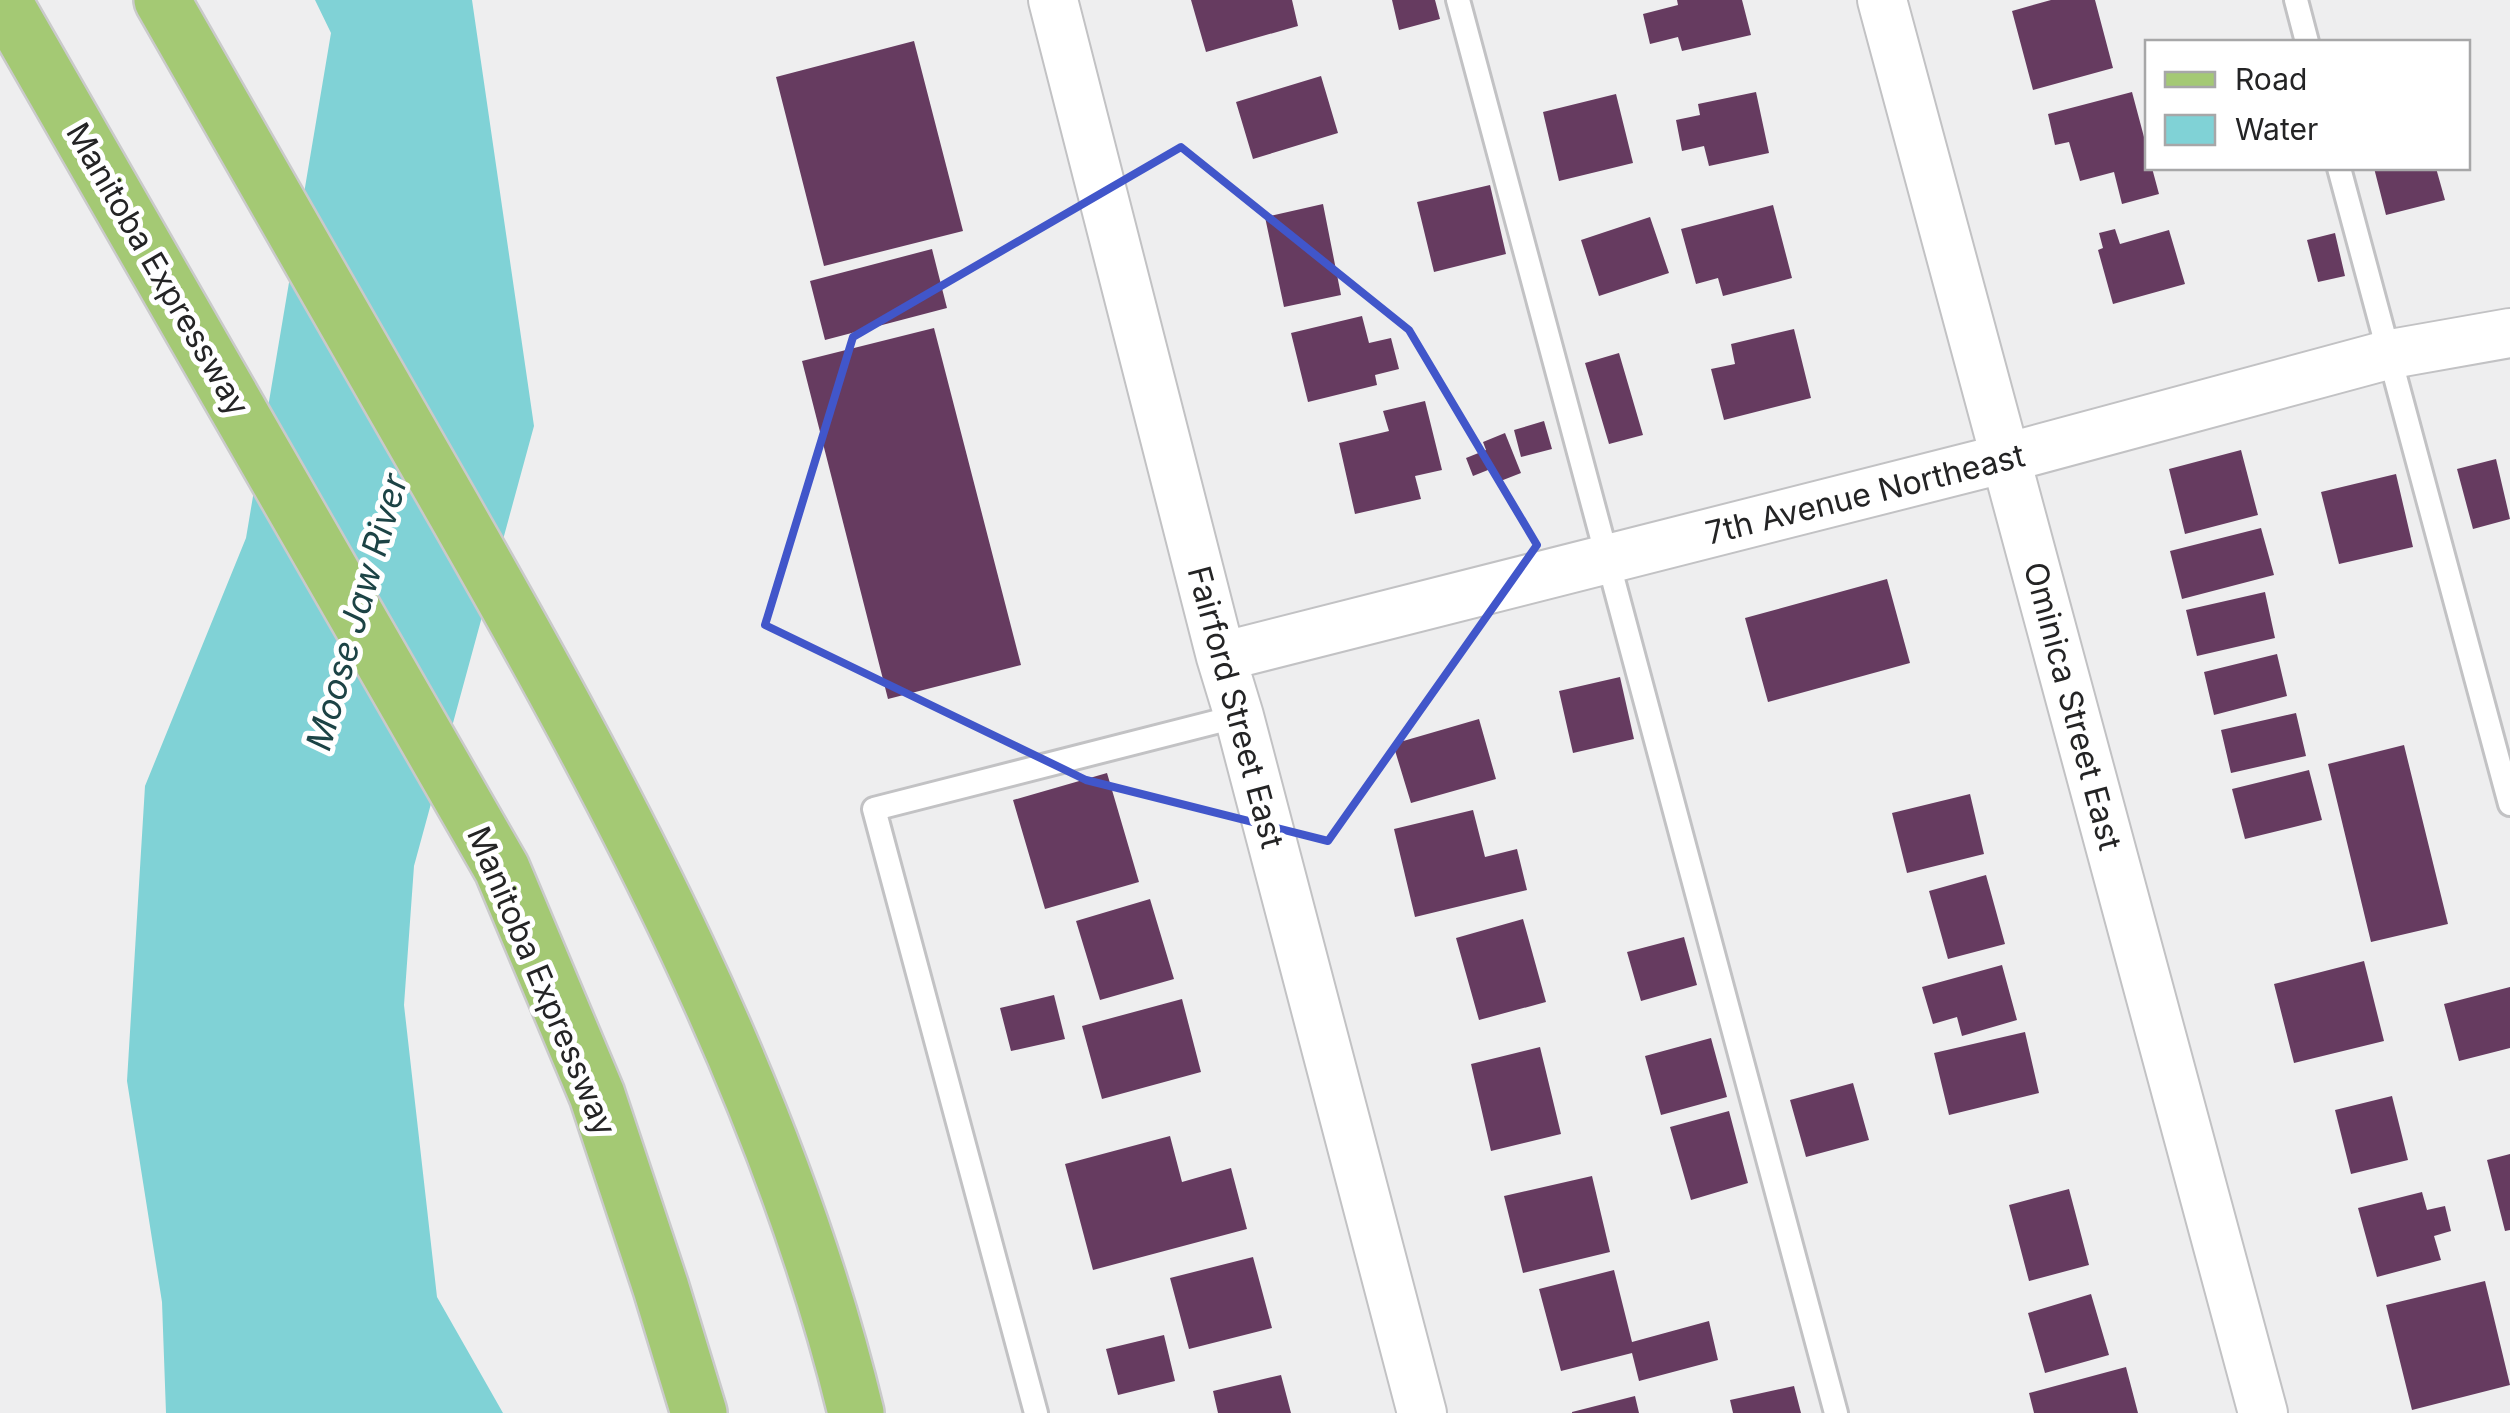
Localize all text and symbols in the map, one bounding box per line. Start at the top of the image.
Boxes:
legend [2145,40,2470,170]
text: Road [2235,61,2307,97]
text: Water [2235,111,2318,147]
street label: Manitoba Expressway [58,116,258,422]
street label: 7th Avenue Northeast [1701,435,2029,553]
water label: Moose Jaw River [296,468,416,755]
street label: Ominica Street East [2016,558,2130,854]
street label: Fairford Street East [1180,562,1292,852]
street label: Manitoba Expressway [459,821,625,1141]

